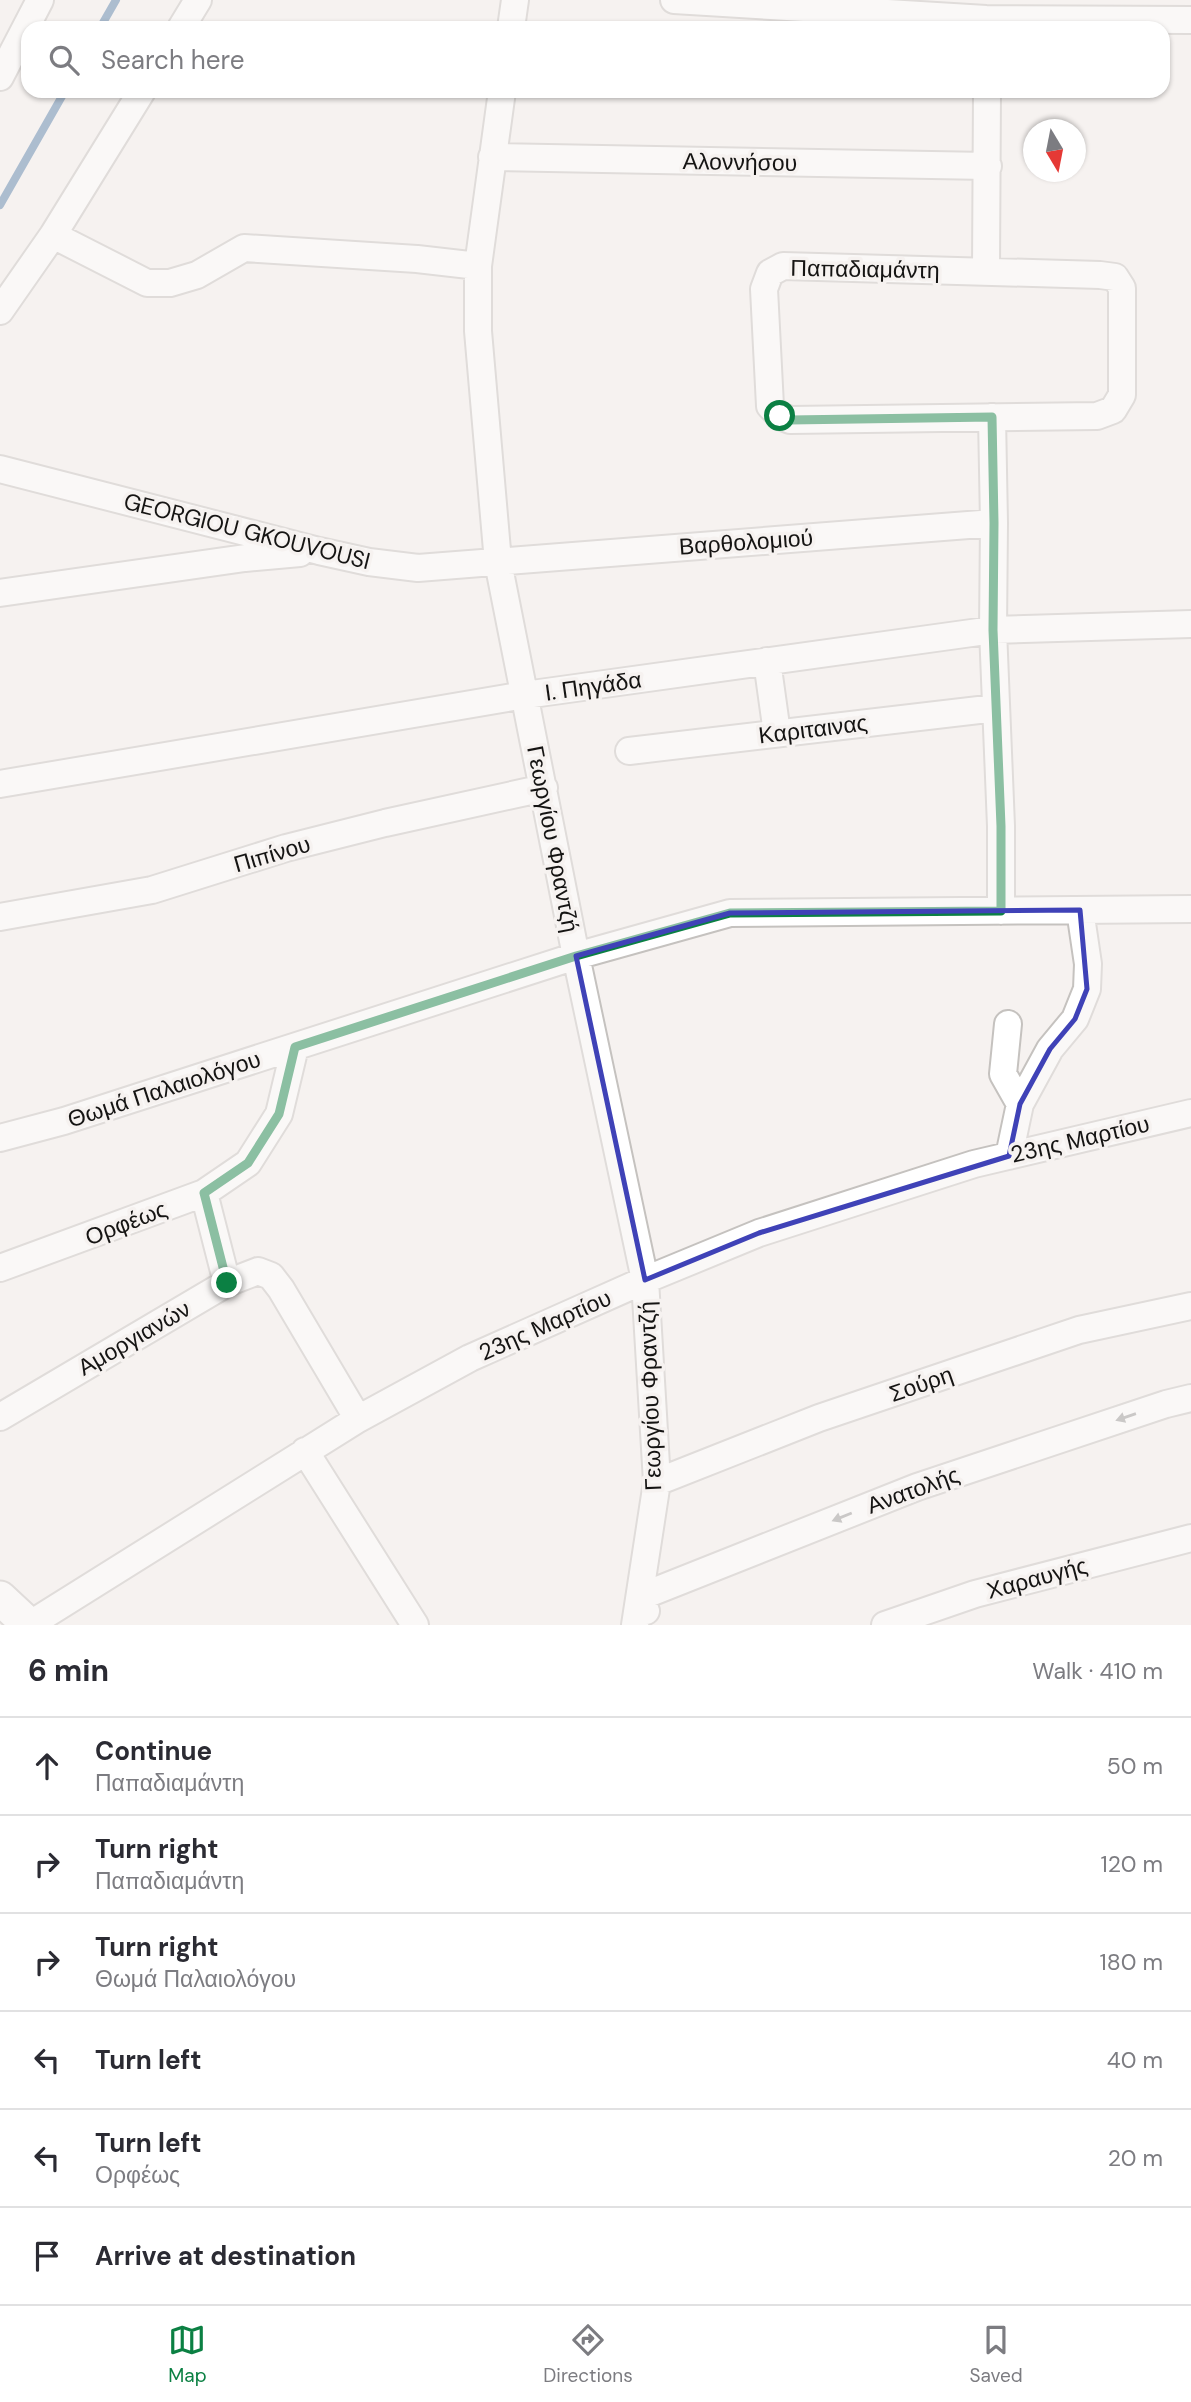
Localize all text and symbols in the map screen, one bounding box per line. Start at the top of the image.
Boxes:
search box [21,21,1170,98]
icon: search [45,41,83,79]
text: Search here [101,43,244,77]
north arrow [1023,119,1086,182]
street label: Αλοννήσου [682,146,798,178]
street label: Παπαδιαμάντη [790,253,940,285]
route start [764,400,795,431]
street label: GEORGIOU GKOUVOUSI [121,486,373,576]
street label: Βαρθολομιού [678,522,814,562]
street label: Ι. Πηγάδα [543,664,643,708]
street label: Καριταινας [757,707,869,751]
street label: Γεωργίου Φραντζή [520,743,586,935]
street label: Πιπίνου [230,829,314,879]
street label: Θωμά Παλαιολόγου [64,1044,264,1134]
street label: 23ης Μαρτίου [1008,1108,1152,1170]
street label: Ορφέως [81,1194,171,1252]
route end [211,1267,242,1298]
street label: 23ης Μαρτίου [474,1282,616,1368]
street label: Αμοργιανών [72,1294,196,1382]
street label: Γεωργίου Φραντζή [632,1301,668,1491]
street label: Σούρη [885,1359,957,1409]
one-way arrow [1115,1413,1136,1423]
street label: Ανατολής [863,1459,963,1521]
one-way arrow [831,1512,852,1523]
street label: Χαραυγής [983,1550,1091,1606]
text: 6 min [28,1651,109,1690]
text: Walk · 410 m [1032,1656,1163,1686]
text: Continue [95,1734,212,1768]
icon: ahead [28,1747,66,1785]
text: 50 m [1107,1751,1163,1781]
text: Παπαδιαμάντη [95,1768,244,1798]
text: Turn right [95,1832,219,1866]
icon: right [28,1845,66,1883]
text: 120 m [1100,1849,1163,1879]
text: Παπαδιαμάντη [95,1866,244,1896]
text: Turn right [95,1930,219,1964]
icon: right [28,1943,66,1981]
text: 180 m [1099,1947,1163,1977]
text: Θωμά Παλαιολόγου [95,1964,296,1994]
icon: left [28,2041,66,2079]
text: Turn left [95,2043,202,2077]
text: 40 m [1107,2045,1163,2075]
text: Turn left [95,2126,202,2160]
icon: left [28,2139,66,2177]
text: 20 m [1108,2143,1163,2173]
text: Ορφέως [95,2160,180,2190]
icon: arrive [28,2237,66,2275]
text: Arrive at destination [95,2239,356,2273]
tab: Map [168,2321,207,2388]
tab: Directions [543,2321,633,2388]
tab: Saved [969,2321,1023,2388]

